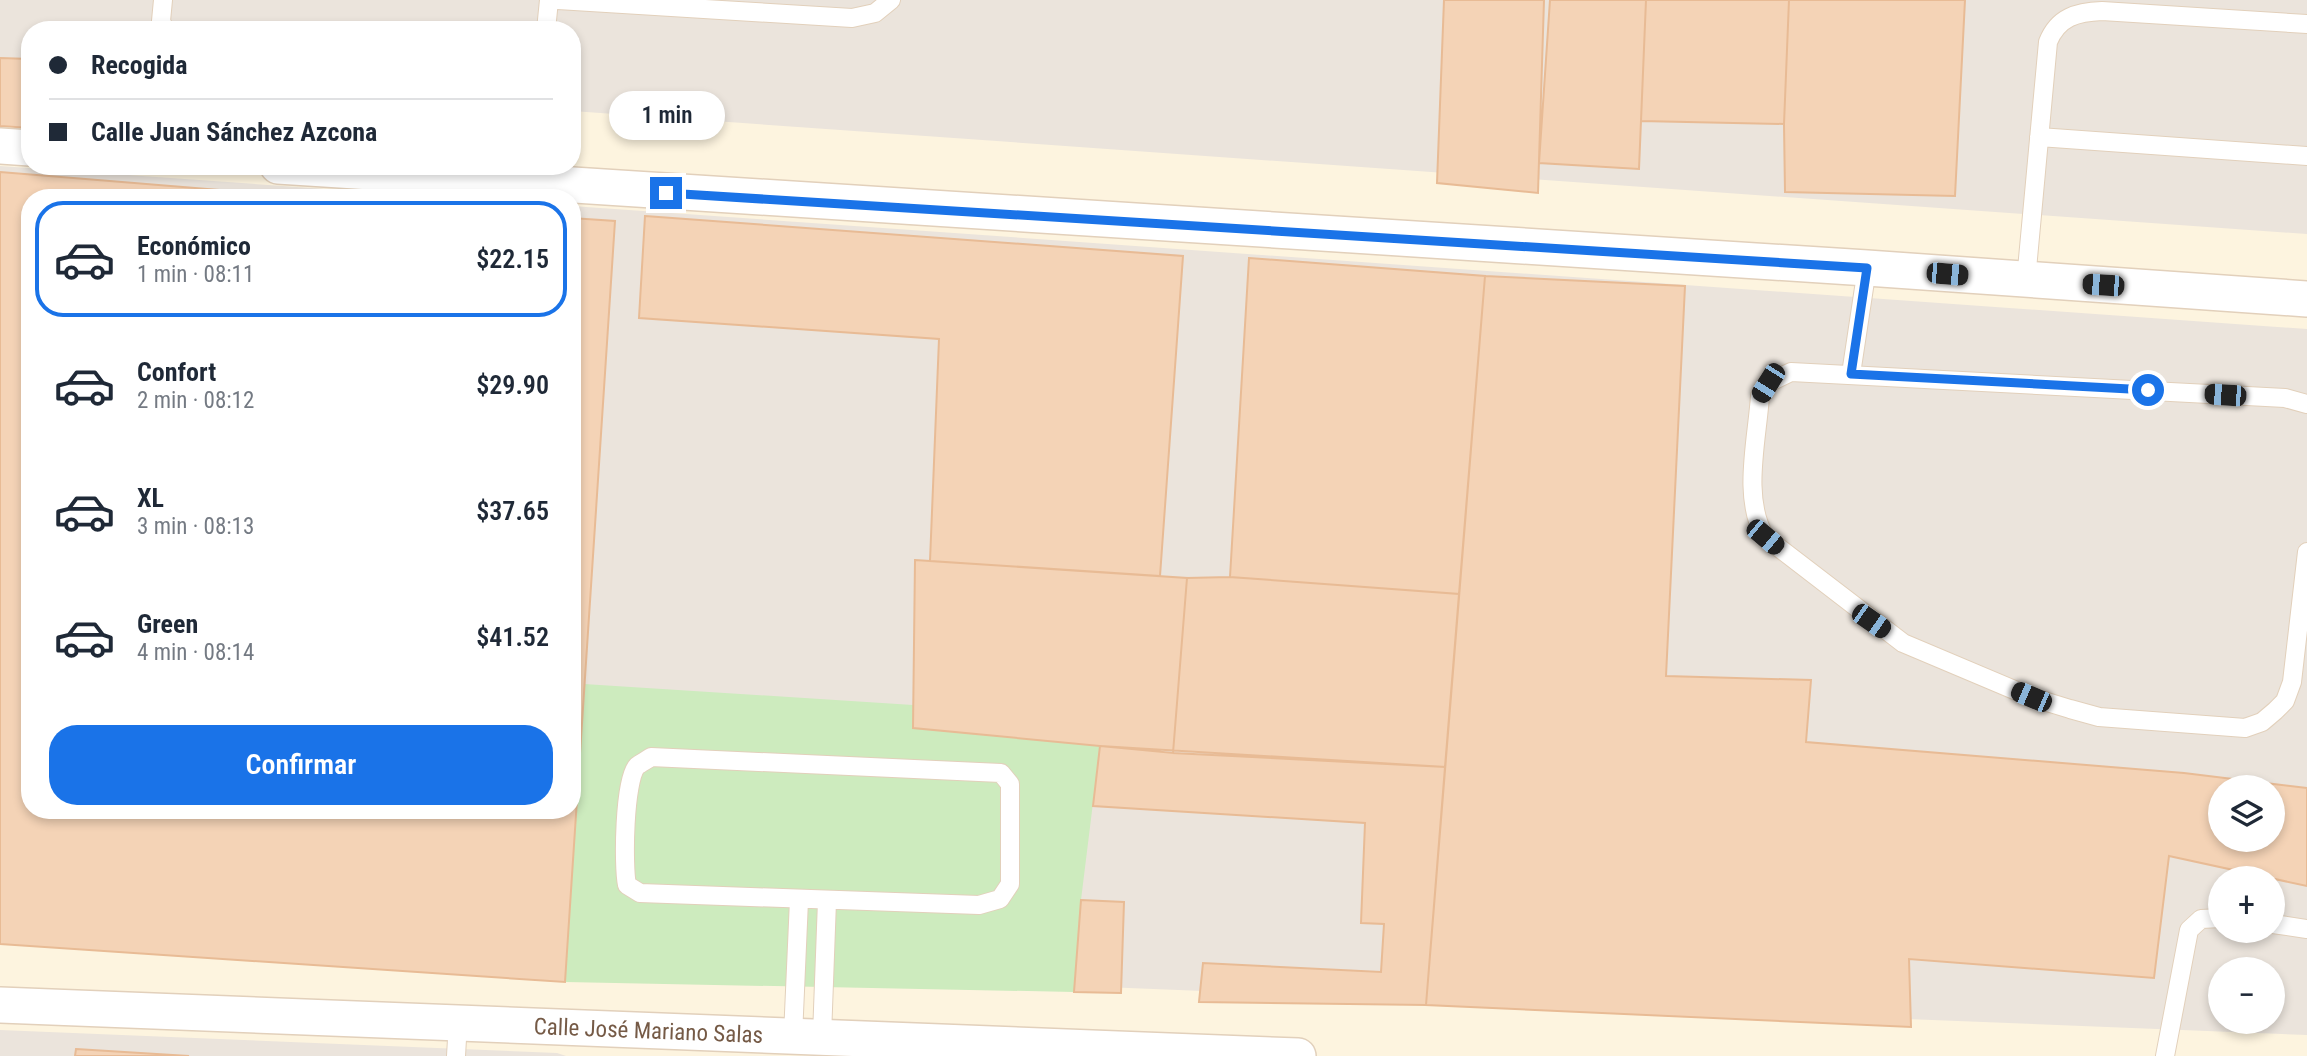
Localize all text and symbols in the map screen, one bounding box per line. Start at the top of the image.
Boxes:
text: Recogida [91,50,188,80]
callout: 1 min [608,92,724,140]
text: 1 min [642,102,692,129]
text: Calle Juan Sánchez Azcona [91,117,377,147]
route end [650,177,682,209]
icon: car [53,228,116,291]
text: Económico [137,231,251,261]
text: $22.15 [476,244,549,274]
text: 1 min · 08:11 [137,261,254,288]
car [1926,262,1969,286]
car [2082,273,2125,297]
icon: car [53,354,116,417]
text: Confort [137,357,216,387]
car [1748,360,1789,406]
text: $29.90 [476,370,549,400]
route start [2132,374,2164,406]
car [2204,383,2247,407]
text: 2 min · 08:12 [137,387,254,414]
icon: car [53,480,116,543]
text: XL [137,483,164,513]
text: $37.65 [476,496,549,526]
text: 3 min · 08:13 [137,513,254,540]
car [1743,515,1788,559]
car [1848,600,1895,642]
icon: car [53,606,116,669]
text: Green [137,609,198,639]
text: $41.52 [476,622,549,652]
text: 4 min · 08:14 [137,639,254,666]
car [2008,679,2055,715]
button: Confirmar [49,725,553,805]
map controls [2208,775,2285,1034]
button: layers [2208,775,2285,852]
button: + [2208,866,2285,943]
button: − [2208,957,2285,1034]
street label: Calle José Mariano Salas [533,1012,764,1048]

